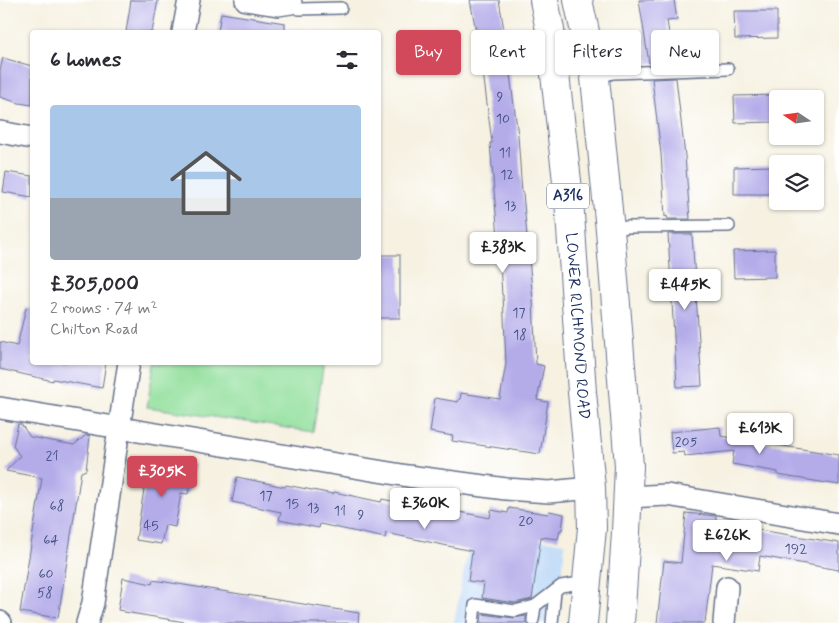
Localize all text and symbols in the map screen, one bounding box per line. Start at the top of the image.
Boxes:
chip: Buy [396,30,461,75]
chip: Rent [471,30,545,75]
chip: Filters [555,30,641,75]
chip: New [651,30,719,75]
text: 6 homes [50,46,121,74]
icon: filters [333,46,361,74]
house number: 9 [497,88,504,106]
north arrow [769,90,824,145]
map controls [769,90,824,210]
house number: 10 [496,110,510,128]
icon: home [161,138,251,228]
house number: 11 [499,144,511,162]
button: layers [769,155,824,210]
house number: 12 [500,166,514,184]
road number: A316 [547,184,589,208]
house number: 13 [504,197,516,215]
pin: £383K [468,232,538,274]
street label: LOWER RICHMOND ROAD [561,232,595,420]
text: £383K [480,237,526,258]
pin: £445K [650,268,720,311]
text: £305,000 [50,270,139,298]
text: £445K [660,274,710,295]
text: 2 rooms · 74 m² [50,298,158,319]
house number: 17 [512,304,526,322]
text: Chilton Road [50,319,138,340]
house number: 18 [513,326,527,344]
pin: £613K [725,412,795,455]
text: £613K [738,418,782,439]
house number: 205 [675,433,698,451]
house number: 21 [46,447,58,465]
pin: £305K [127,456,197,498]
text: £305K [138,461,186,482]
house number: 17 [259,487,273,505]
pin: £360K [390,488,460,530]
text: £360K [401,493,449,514]
house number: 15 [285,495,299,513]
house number: 68 [50,497,64,515]
house number: 13 [307,499,319,517]
house number: 11 [334,502,346,520]
house number: 9 [358,506,365,524]
house number: 20 [519,512,533,530]
house number: 45 [143,517,159,535]
pin: £626K [692,520,762,562]
text: £626K [704,525,750,546]
house number: 64 [43,531,59,549]
house number: 192 [785,540,807,558]
house number: 60 [38,565,54,583]
house number: 58 [37,584,53,602]

